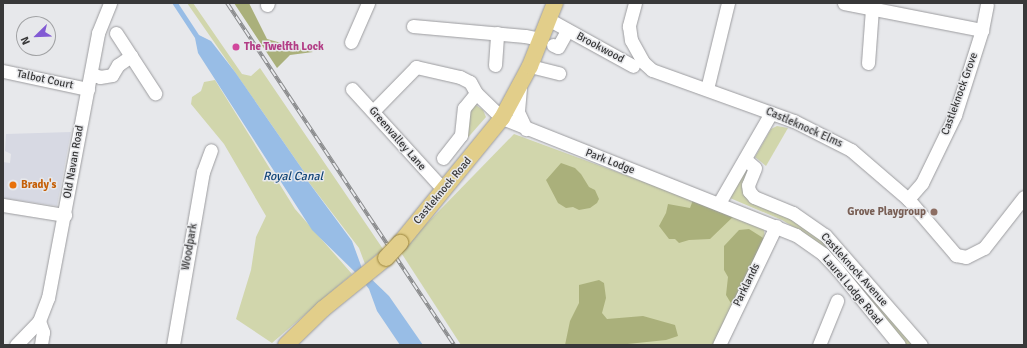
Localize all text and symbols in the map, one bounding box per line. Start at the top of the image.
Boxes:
north arrow [16,16,56,56]
street label: Brookwood [574,30,626,66]
text: N [18,34,33,47]
place label: The Twelfth Lock [244,40,324,54]
marker: The Twelfth Lock [231,42,241,52]
street label: Castleknock Grove [939,51,981,137]
street label: Talbot Court [15,68,75,92]
street label: Greenvalley Lane [366,104,428,174]
street label: Castleknock Elms [763,105,845,151]
street label: Old Navan Road [61,124,87,200]
street label: Park Lodge [583,147,637,177]
street label: Castleknock Road [411,155,475,227]
water label: Royal Canal [263,170,323,184]
place label: Brady's [21,178,56,192]
marker: Brady's [8,180,18,190]
place label: Grove Playgroup [847,205,926,219]
marker: Grove Playgroup [929,207,939,217]
street label: Woodpark [179,223,201,271]
street label: Castleknock Avenue [818,231,890,309]
street label: Laurel Lodge Road [819,253,885,327]
street label: Parklands [731,261,763,309]

